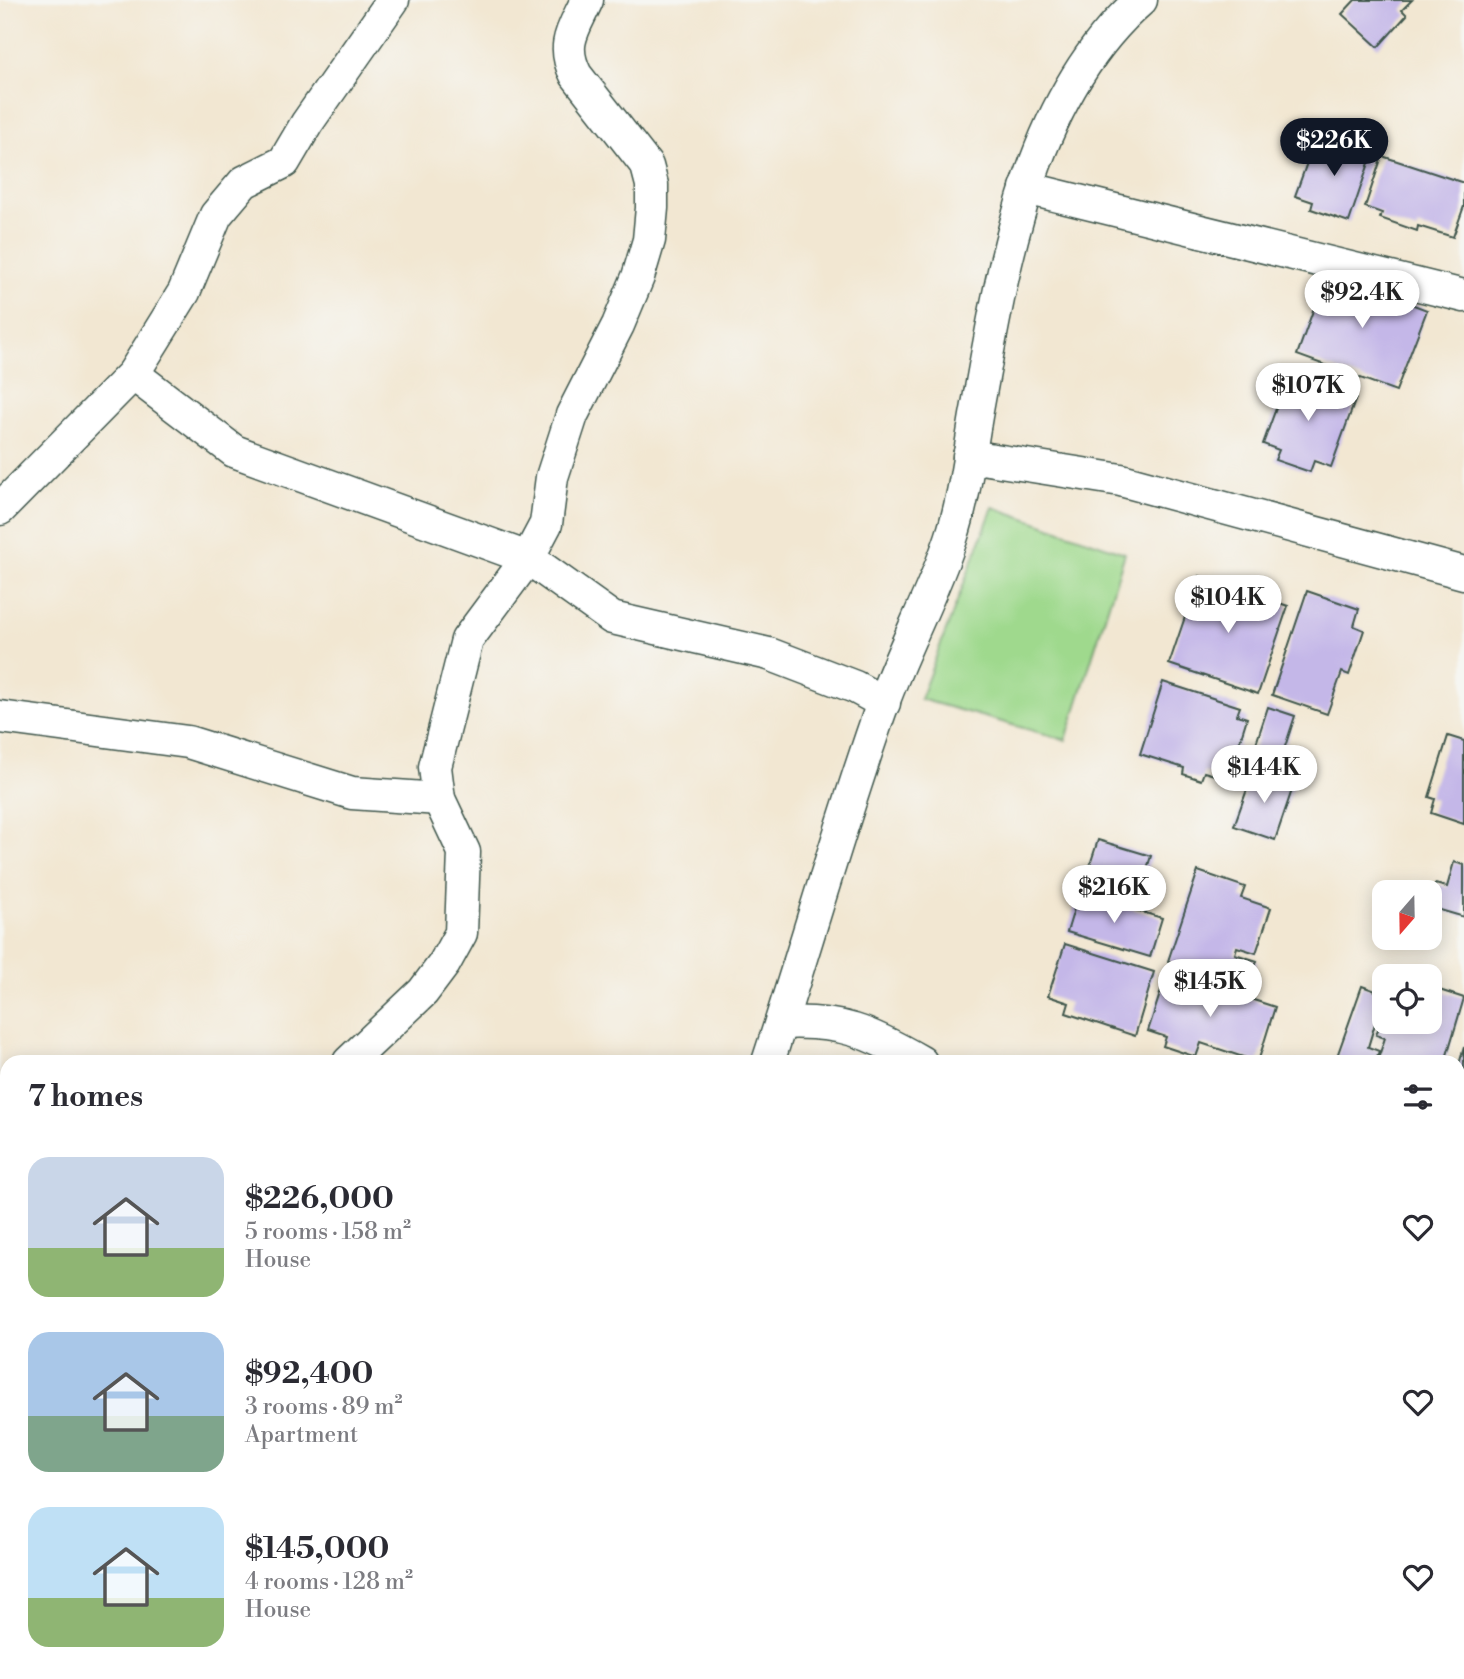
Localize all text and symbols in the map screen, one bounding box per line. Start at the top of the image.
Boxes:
pin: $226K [1285,118,1383,178]
text: $226K [1296,127,1372,155]
pin: $92.4K [1305,270,1419,330]
text: $92.4K [1321,279,1403,307]
pin: $107K [1259,364,1357,423]
text: $107K [1272,372,1344,400]
pin: $104K [1179,576,1277,635]
text: $104K [1191,584,1265,612]
pin: $144K [1215,746,1313,805]
text: $144K [1227,754,1301,782]
pin: $216K [1065,866,1163,925]
text: $216K [1078,874,1150,902]
north arrow [1372,880,1442,950]
map controls [1372,880,1442,1034]
pin: $145K [1161,960,1259,1019]
button: locate [1372,964,1442,1034]
text: $145K [1174,968,1246,996]
text: 7 homes [28,1078,143,1116]
icon: filters [1399,1078,1437,1116]
text: $226,000 [245,1180,394,1218]
icon: home [84,1185,168,1269]
icon: heart [1399,1208,1437,1246]
text: 5 rooms · 158 m² [245,1218,411,1246]
text: House [245,1246,311,1274]
text: $92,400 [245,1355,373,1393]
icon: home [84,1360,168,1444]
icon: heart [1399,1383,1437,1421]
text: 3 rooms · 89 m² [245,1393,402,1421]
text: Apartment [245,1421,358,1449]
text: $145,000 [245,1530,389,1568]
icon: home [84,1535,168,1619]
icon: heart [1399,1558,1437,1596]
text: 4 rooms · 128 m² [245,1568,413,1596]
text: House [245,1596,311,1624]

